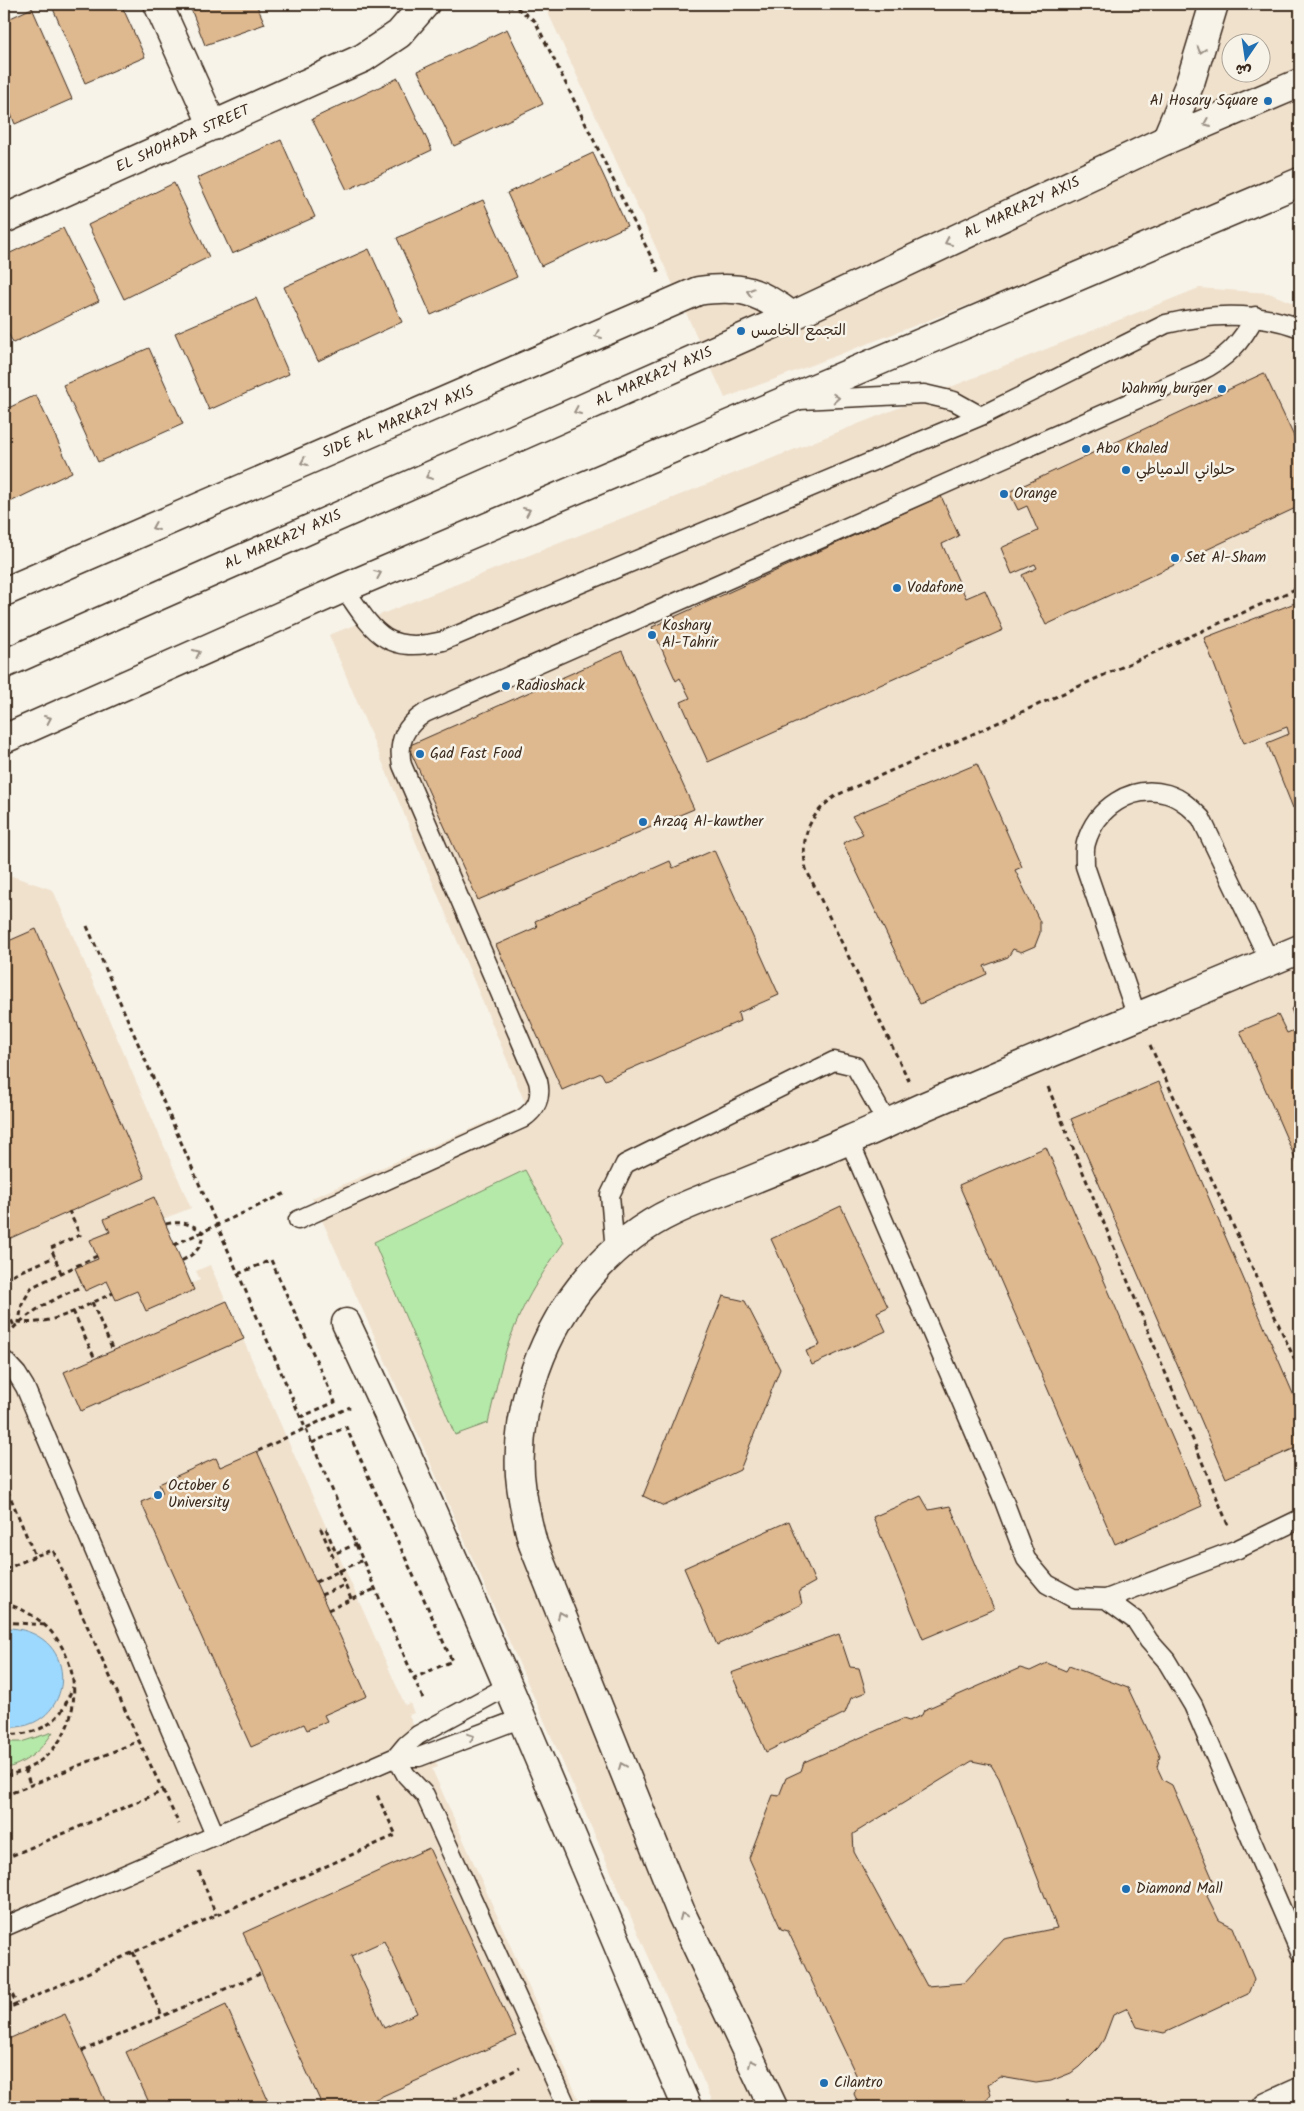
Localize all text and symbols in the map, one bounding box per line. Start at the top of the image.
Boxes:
north arrow [1222,32,1272,82]
one-way arrow [1196,46,1206,54]
text: ش [1233,57,1253,82]
place label: Al Hosary Square [1150,89,1258,113]
marker: Al Hosary Square [1262,95,1274,107]
street label: EL SHOHADA STREET [112,98,256,179]
one-way arrow [1203,116,1212,127]
street label: AL MARKAZY AXIS [960,170,1084,246]
one-way arrow [944,236,953,247]
one-way arrow [746,288,755,298]
place label: التجمع الخامس [751,319,846,343]
marker: التجمع الخامس [735,325,747,337]
one-way arrow [594,329,603,339]
street label: AL MARKAZY AXIS [592,340,716,414]
place label: Wahmy burger [1121,377,1213,401]
street label: SIDE AL MARKAZY AXIS [318,379,478,465]
marker: Wahmy burger [1216,383,1228,395]
one-way arrow [832,393,840,404]
one-way arrow [573,404,582,415]
place label: Abo Khaled [1096,437,1168,461]
marker: Abo Khaled [1080,443,1092,455]
one-way arrow [300,456,309,467]
place label: حلواني الدمياطي [1136,458,1235,482]
marker: حلواني الدمياطي [1120,464,1132,476]
one-way arrow [425,470,434,481]
place label: Orange [1014,482,1057,506]
marker: Orange [998,488,1010,500]
street label: AL MARKAZY AXIS [221,503,345,577]
one-way arrow [522,506,531,517]
one-way arrow [151,520,160,531]
place label: Set Al-Sham [1185,546,1266,570]
marker: Set Al-Sham [1169,552,1181,564]
one-way arrow [373,570,382,580]
place label: Vodafone [907,576,964,600]
marker: Vodafone [891,582,903,594]
place label: Koshary Al-Tahrir [662,614,719,655]
marker: Koshary Al-Tahrir [646,629,658,641]
one-way arrow [192,649,201,660]
place label: Radioshack [516,674,586,698]
marker: Radioshack [500,680,512,692]
one-way arrow [43,715,52,726]
place label: Gad Fast Food [430,742,522,766]
marker: Gad Fast Food [414,748,426,760]
place label: Arzaq Al-kawther [653,810,764,834]
marker: Arzaq Al-kawther [637,816,649,828]
place label: October 6 University [168,1474,230,1515]
marker: October 6 University [152,1489,164,1501]
one-way arrow [557,1611,567,1620]
one-way arrow [466,1733,475,1744]
one-way arrow [617,1762,628,1771]
place label: Diamond Mall [1136,1877,1223,1901]
marker: Diamond Mall [1120,1883,1132,1895]
one-way arrow [678,1912,689,1921]
one-way arrow [748,2059,758,2068]
place label: Cilantro [834,2071,883,2095]
marker: Cilantro [818,2077,830,2089]

